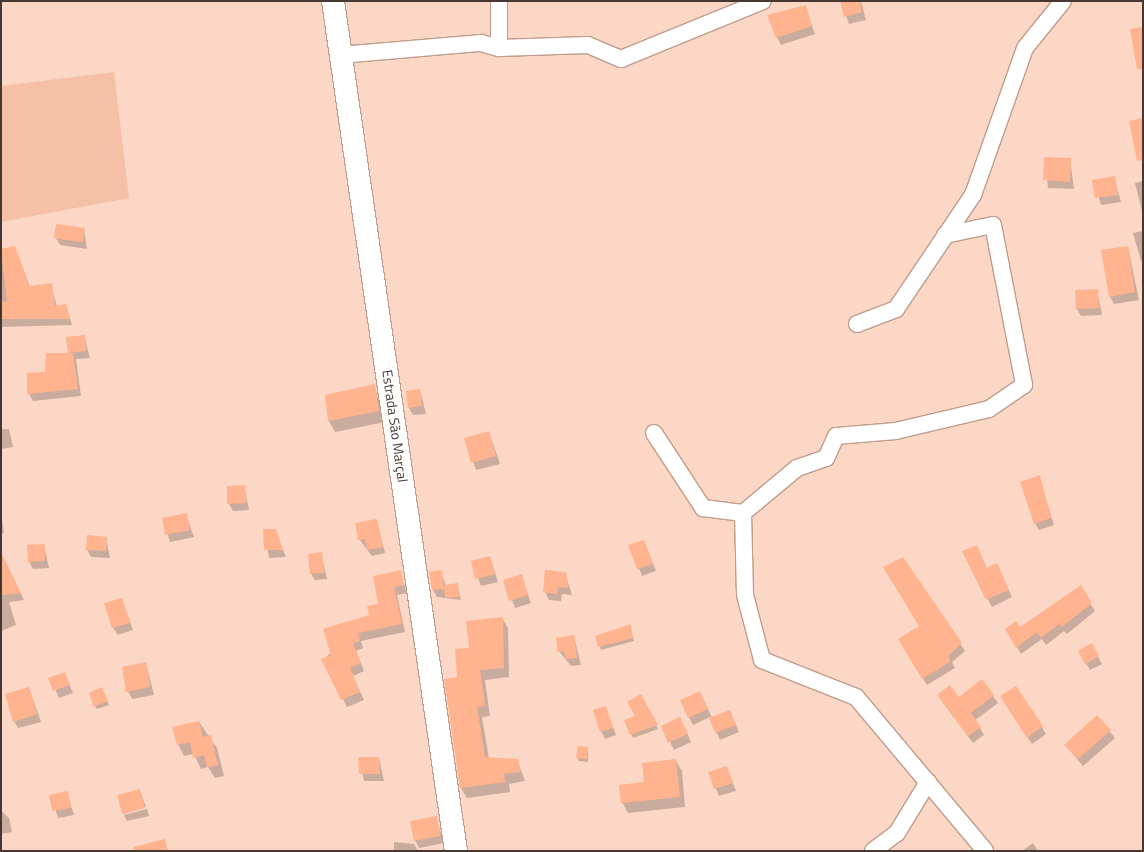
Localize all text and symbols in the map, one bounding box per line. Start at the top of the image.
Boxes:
street label: Estrada São Marçal [379,369,411,483]

